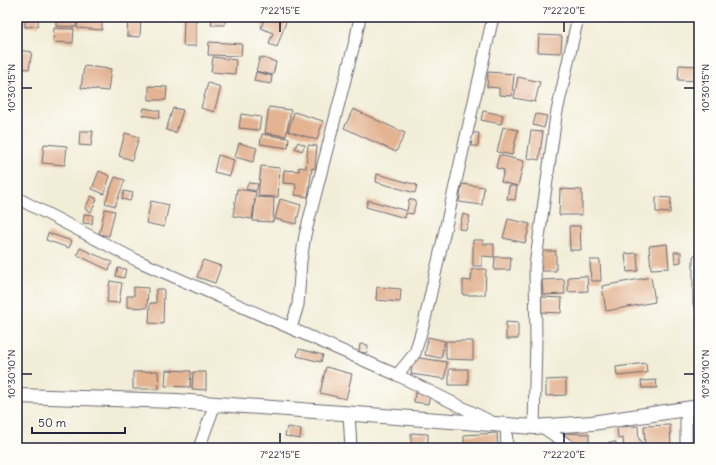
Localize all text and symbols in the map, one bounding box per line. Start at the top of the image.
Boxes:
text: 7°22'15"E [260,4,300,17]
text: 7°22'20"E [543,4,585,17]
text: 10°30'15"N [5,64,18,112]
text: 10°30'15"N [699,64,712,112]
text: 10°30'10"N [5,350,18,398]
text: 10°30'10"N [699,350,712,398]
scale bar [32,409,125,435]
text: 50 m [38,415,67,430]
text: 7°22'15"E [260,448,300,461]
text: 7°22'20"E [543,448,585,461]

